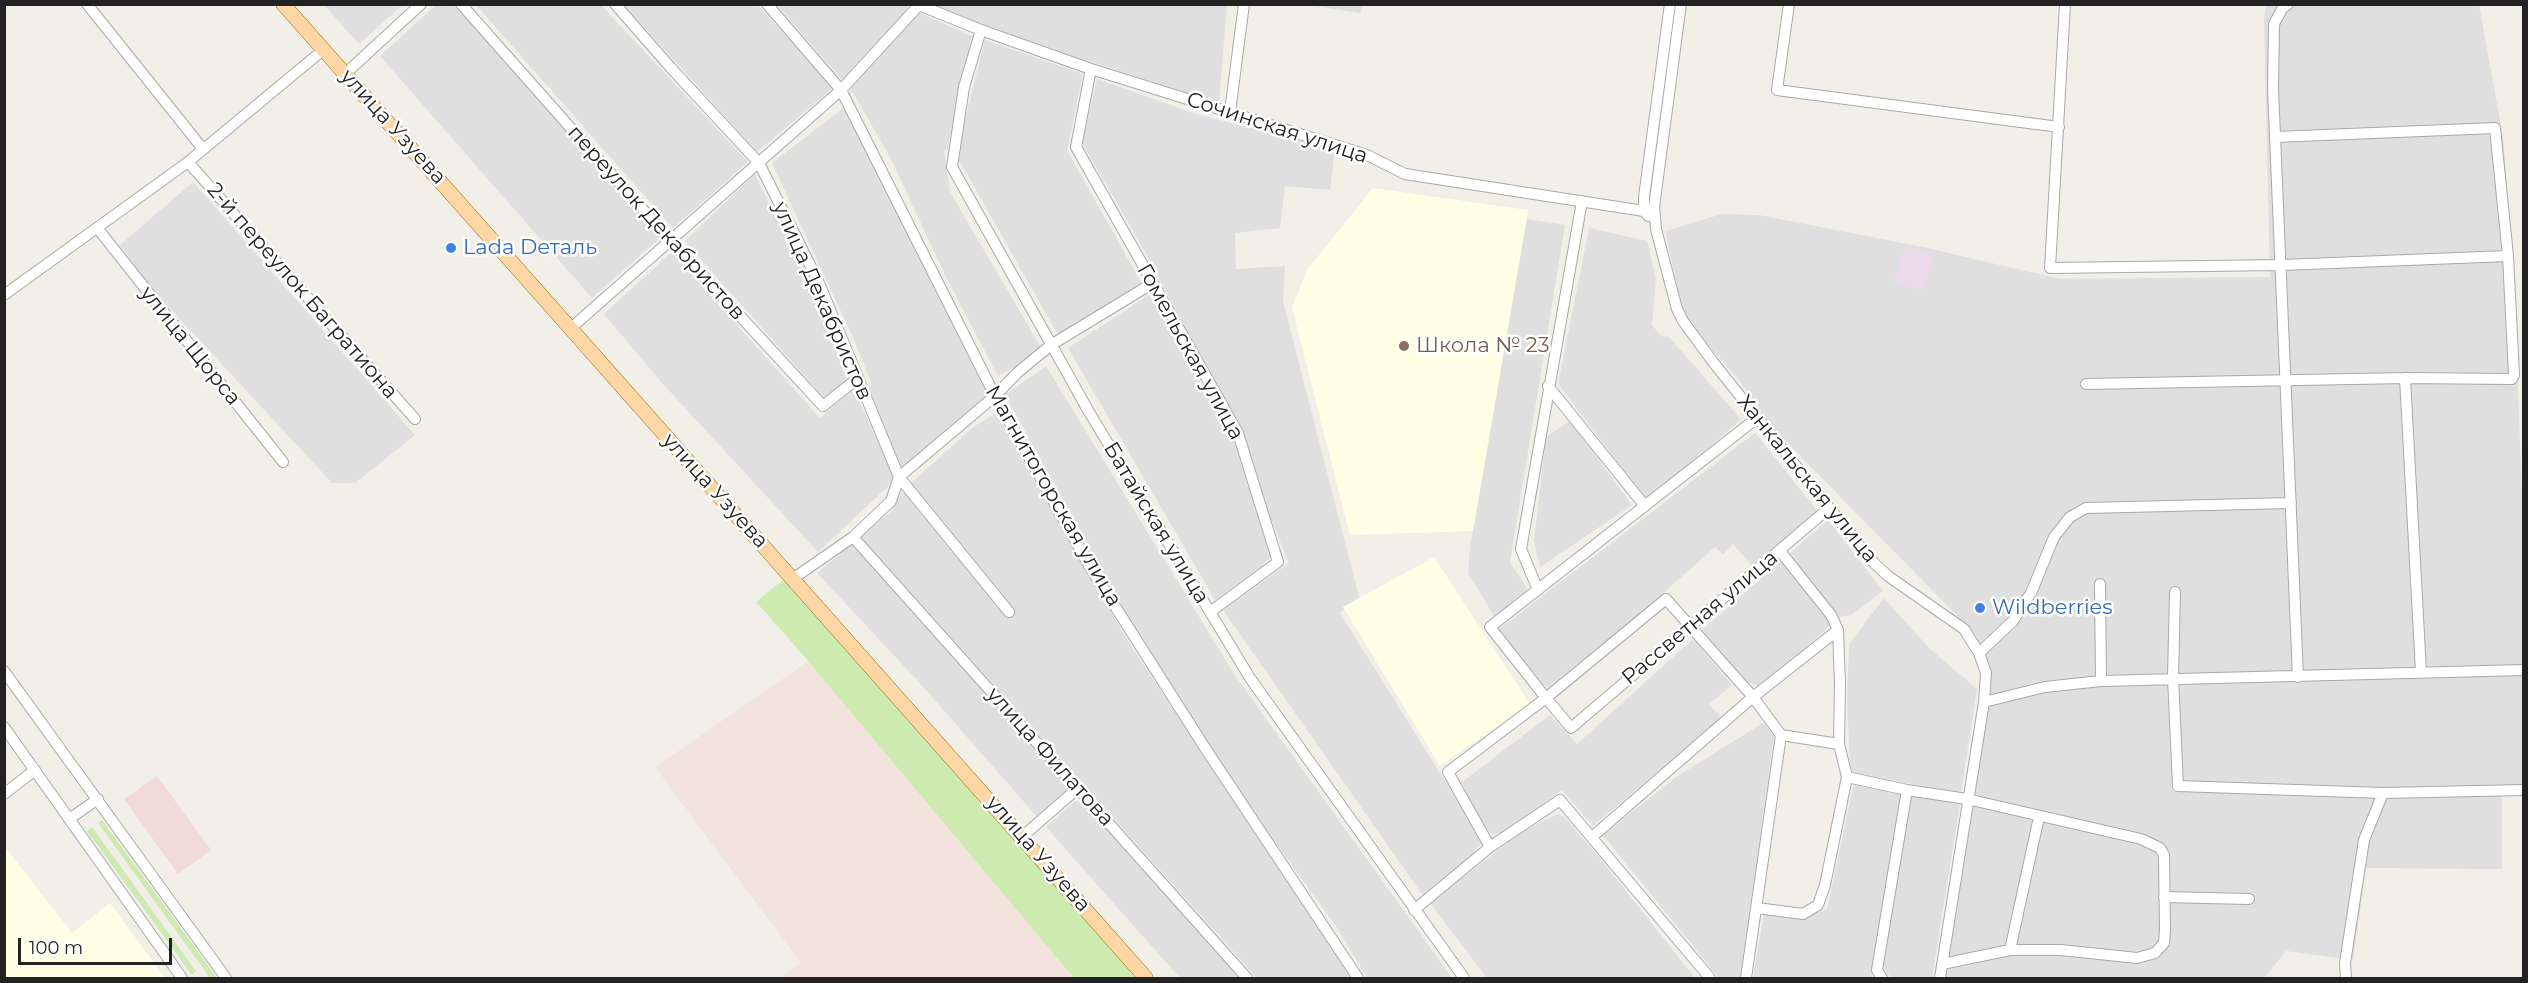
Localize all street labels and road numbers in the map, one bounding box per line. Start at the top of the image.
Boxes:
street label: улица Узуева [335,64,451,190]
street label: Сочинская улица [1183,87,1371,169]
street label: переулок Декабристов [562,120,750,326]
street label: 2-й переулок Багратиона [201,178,403,404]
street label: улица Декабристов [767,198,877,404]
street label: Гомельская улица [1131,260,1249,444]
street label: улица Щорса [134,281,246,411]
street label: Магнитогорская улица [979,381,1127,611]
street label: Ханкальская улица [1731,390,1883,568]
street label: улица Узуева [657,428,773,554]
street label: Батайская улица [1098,438,1214,608]
street label: Рассветная улица [1617,545,1783,691]
street label: улица Филатова [981,682,1119,832]
street label: улица Узуева [981,791,1095,917]

